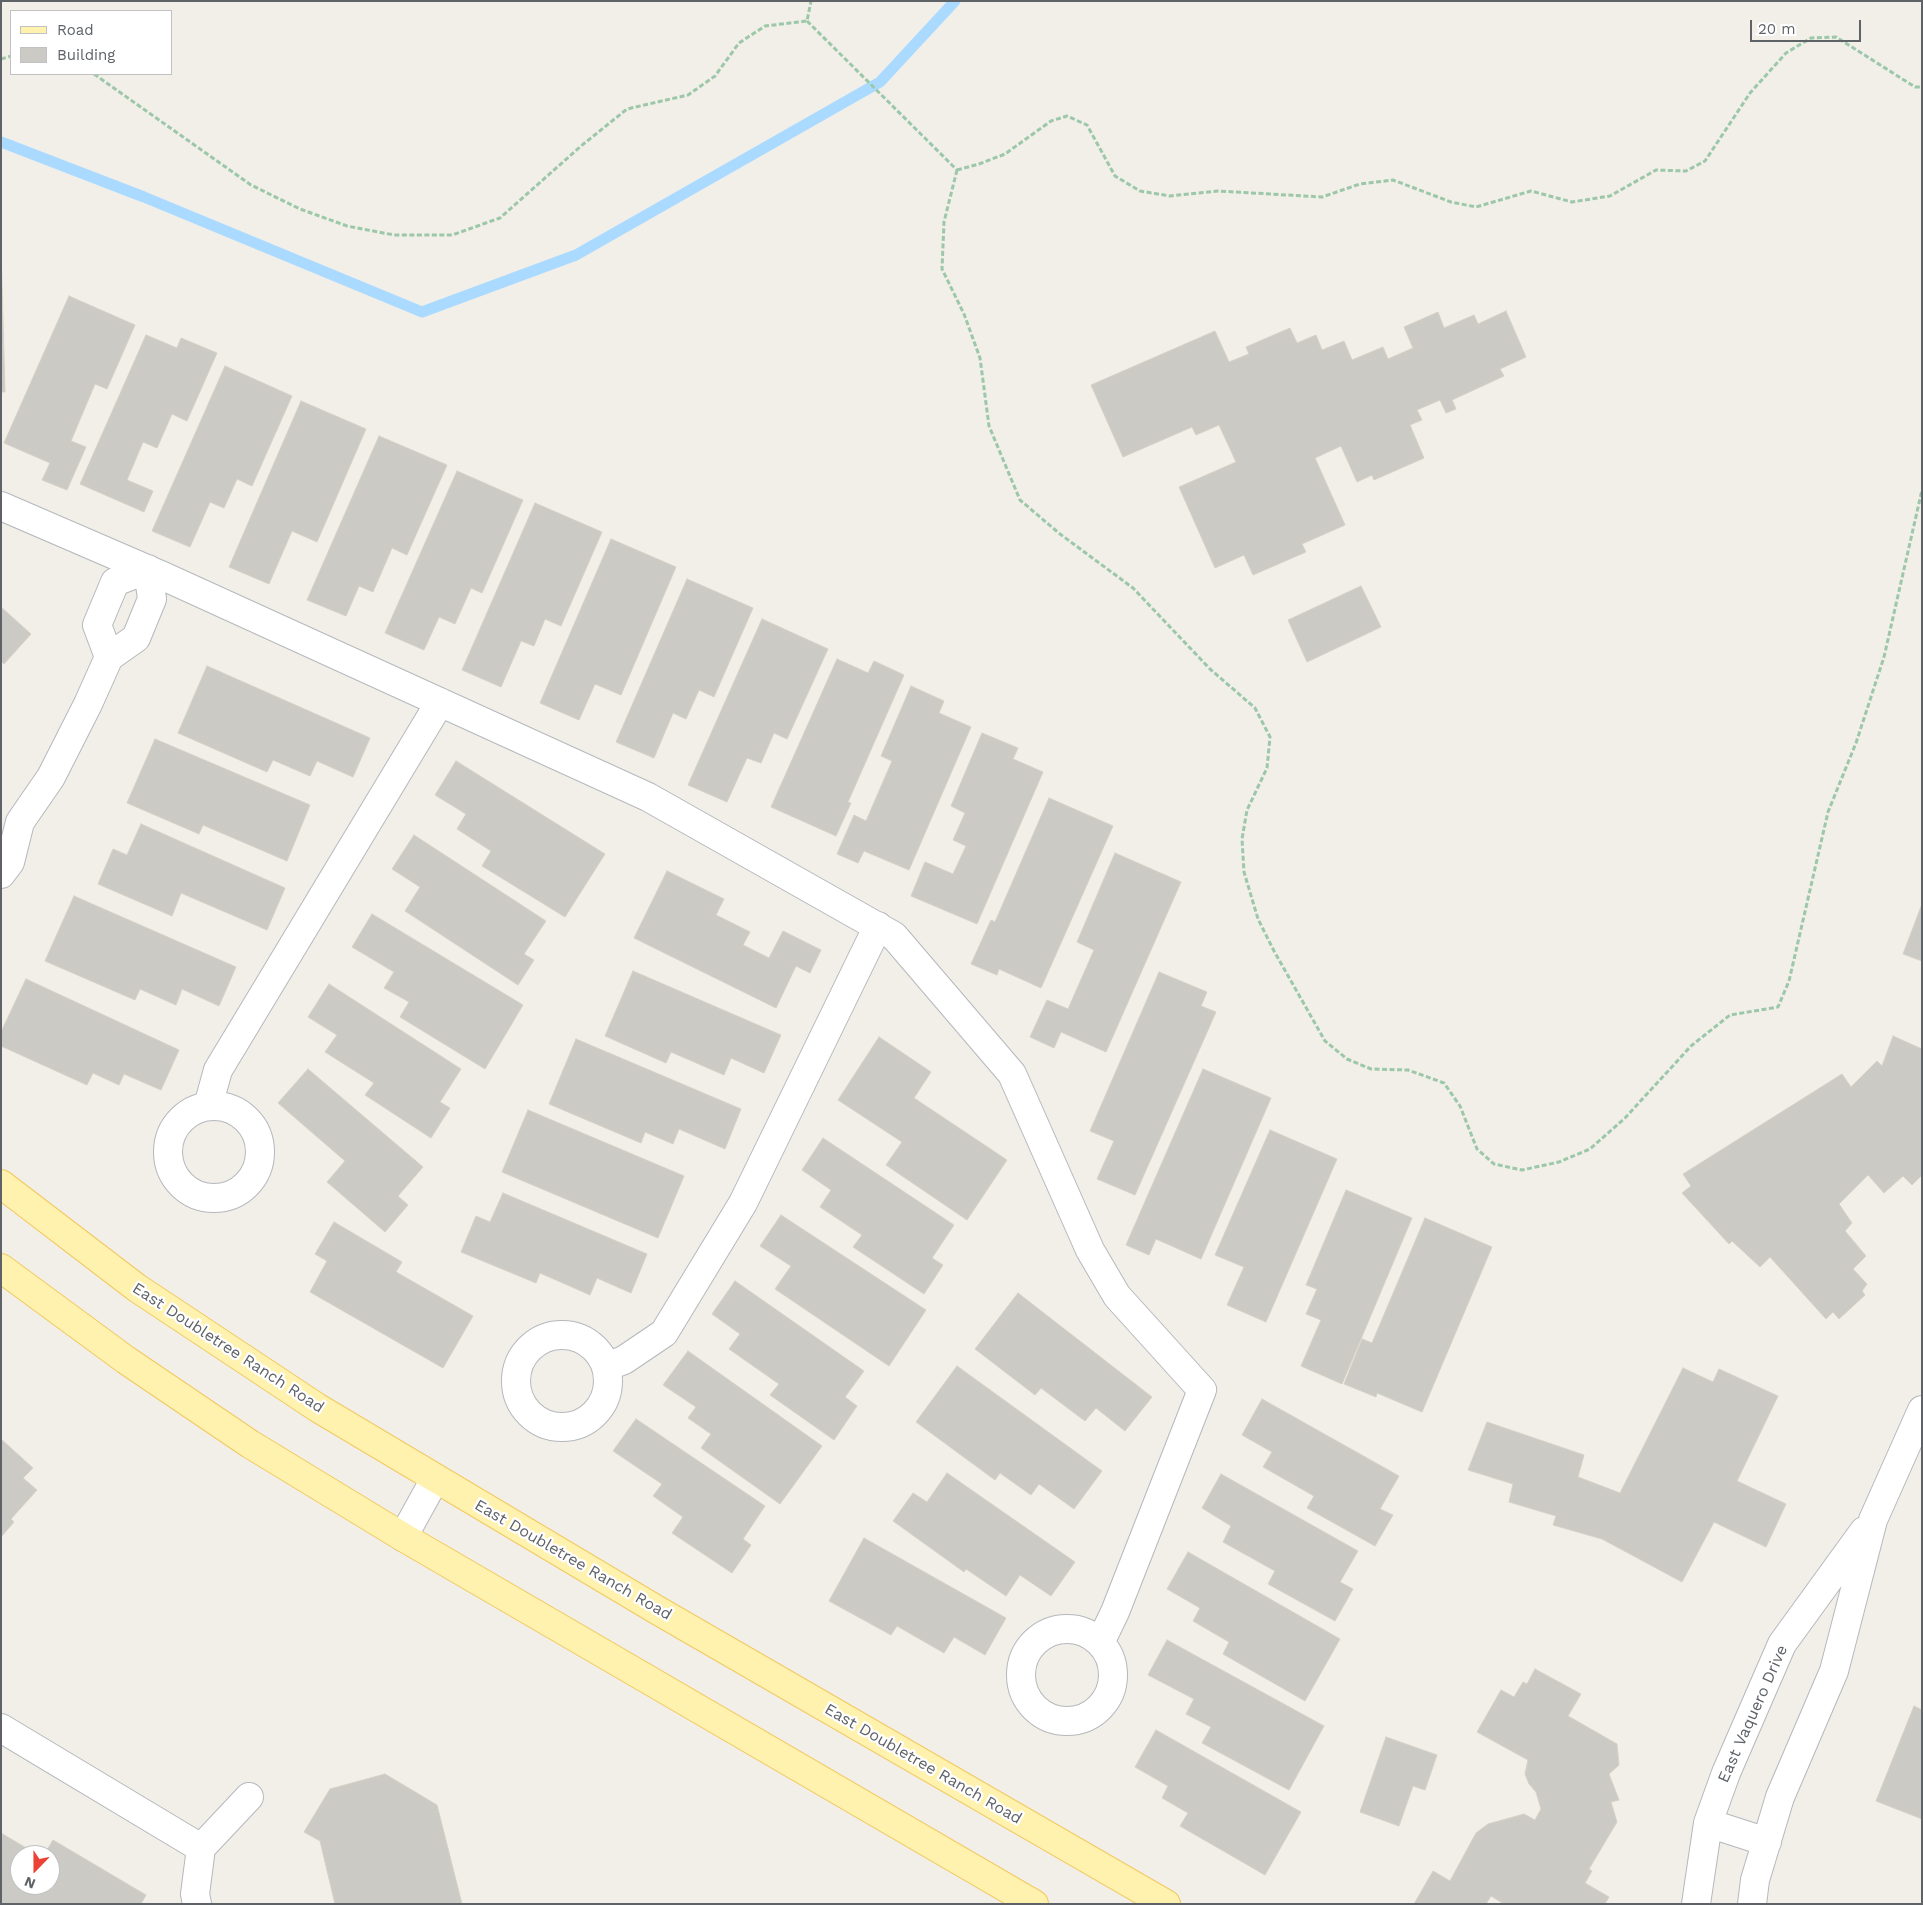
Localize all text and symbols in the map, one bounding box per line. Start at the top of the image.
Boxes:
legend [10,10,172,75]
scale bar [1753,10,1864,42]
text: 20 m [1758,20,1796,38]
text: Road [57,21,94,39]
text: Building [57,46,115,64]
street label: East Doubletree Ranch Road [129,1279,327,1417]
street label: East Doubletree Ranch Road [471,1496,675,1624]
street label: East Vaquero Drive [1714,1642,1792,1786]
street label: East Doubletree Ranch Road [821,1700,1025,1828]
north arrow [10,1845,60,1895]
text: N [22,1874,38,1892]

